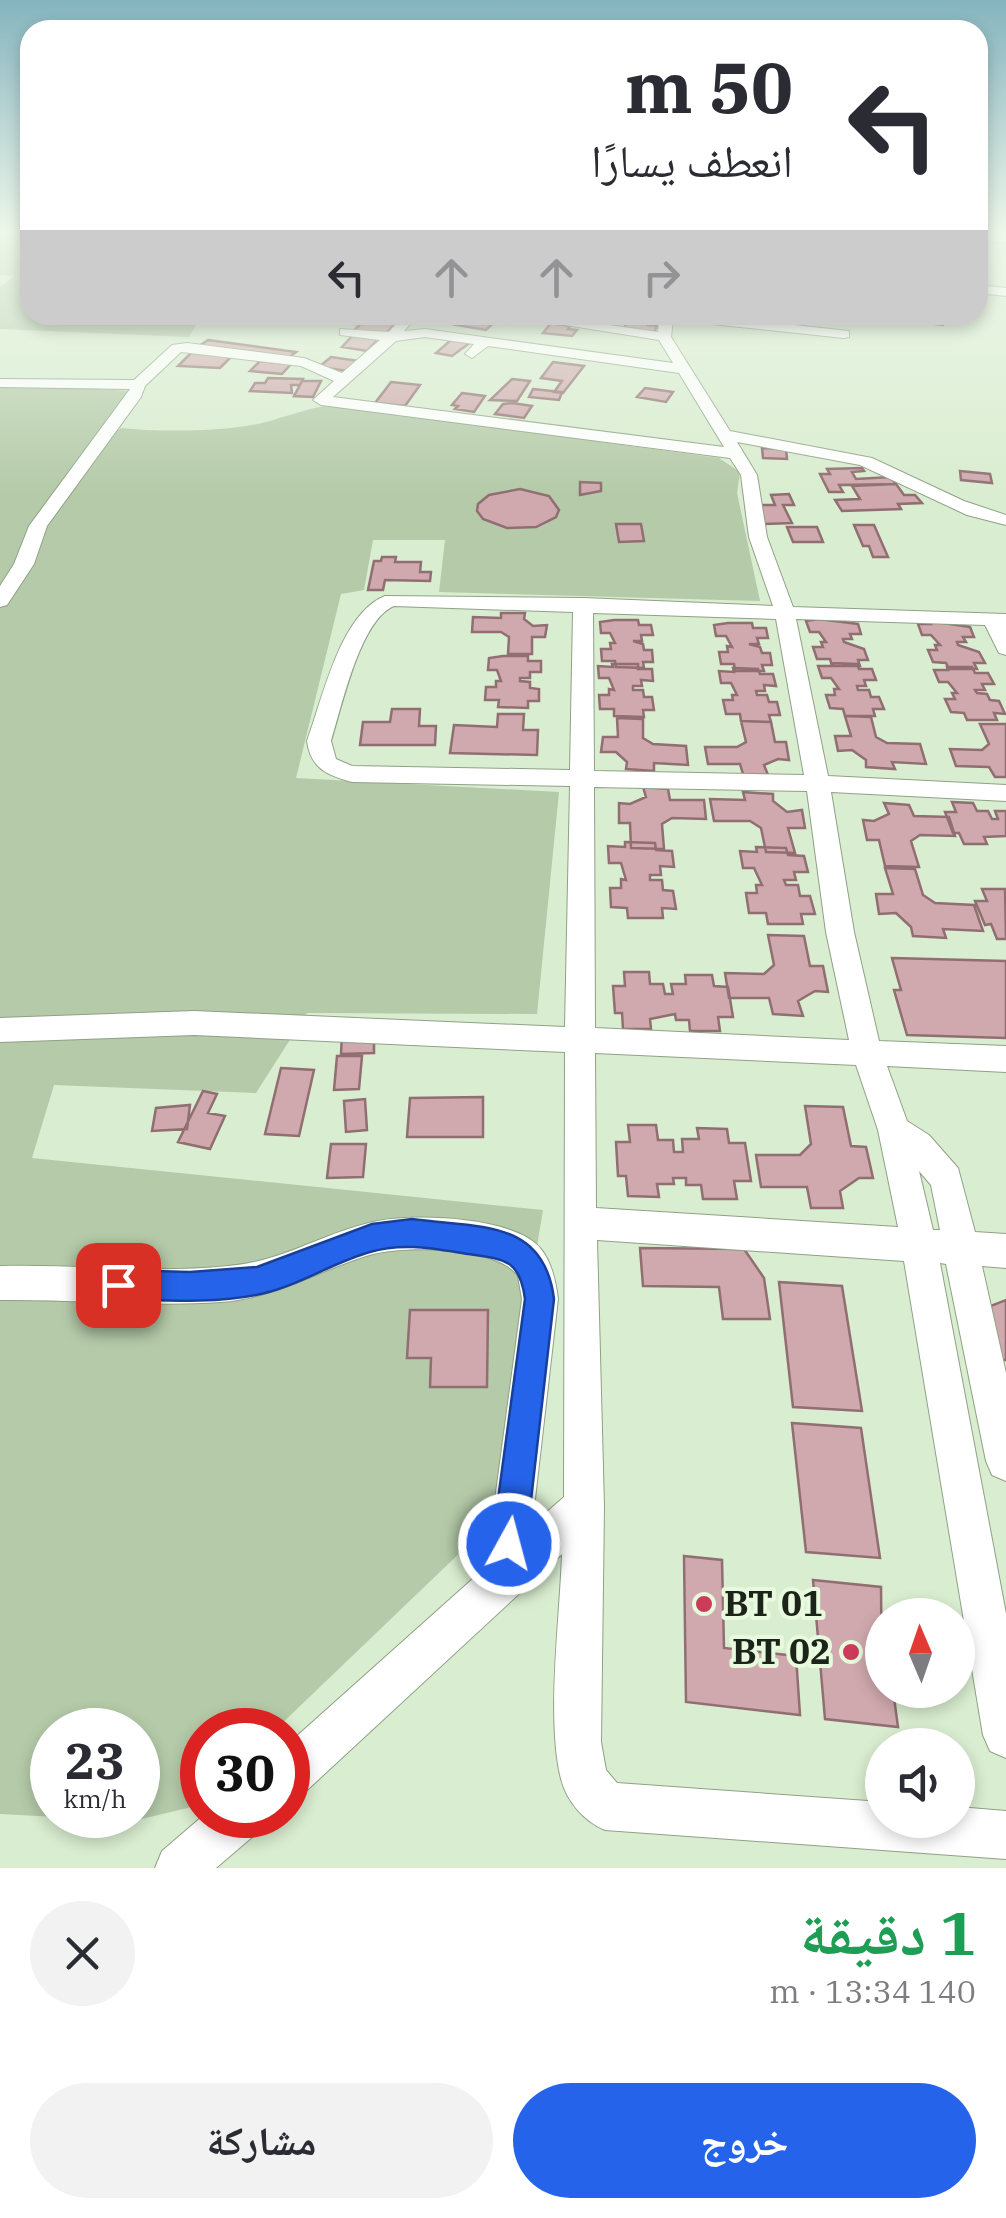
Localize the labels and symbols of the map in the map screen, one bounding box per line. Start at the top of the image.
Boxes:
pin [76,1243,161,1328]
position arrow [457,1492,561,1596]
place label: BT 01 [724,1580,823,1626]
marker: BT 01 [693,1593,715,1615]
north arrow [865,1598,975,1708]
place label: BT 02 [732,1628,831,1674]
marker: BT 02 [840,1641,862,1663]
speed limit sign: 30 [180,1708,310,1838]

